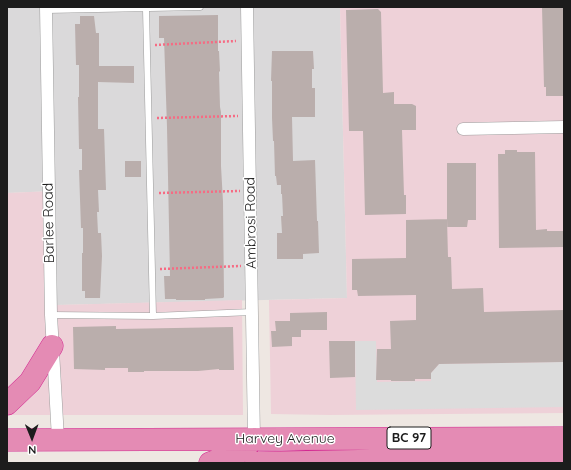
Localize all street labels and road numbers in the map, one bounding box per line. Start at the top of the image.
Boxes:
street label: Ambrosi Road [242,177,260,269]
street label: Barlee Road [40,183,58,263]
road number: BC 97 [387,427,431,449]
street label: Harvey Avenue [235,431,335,447]

